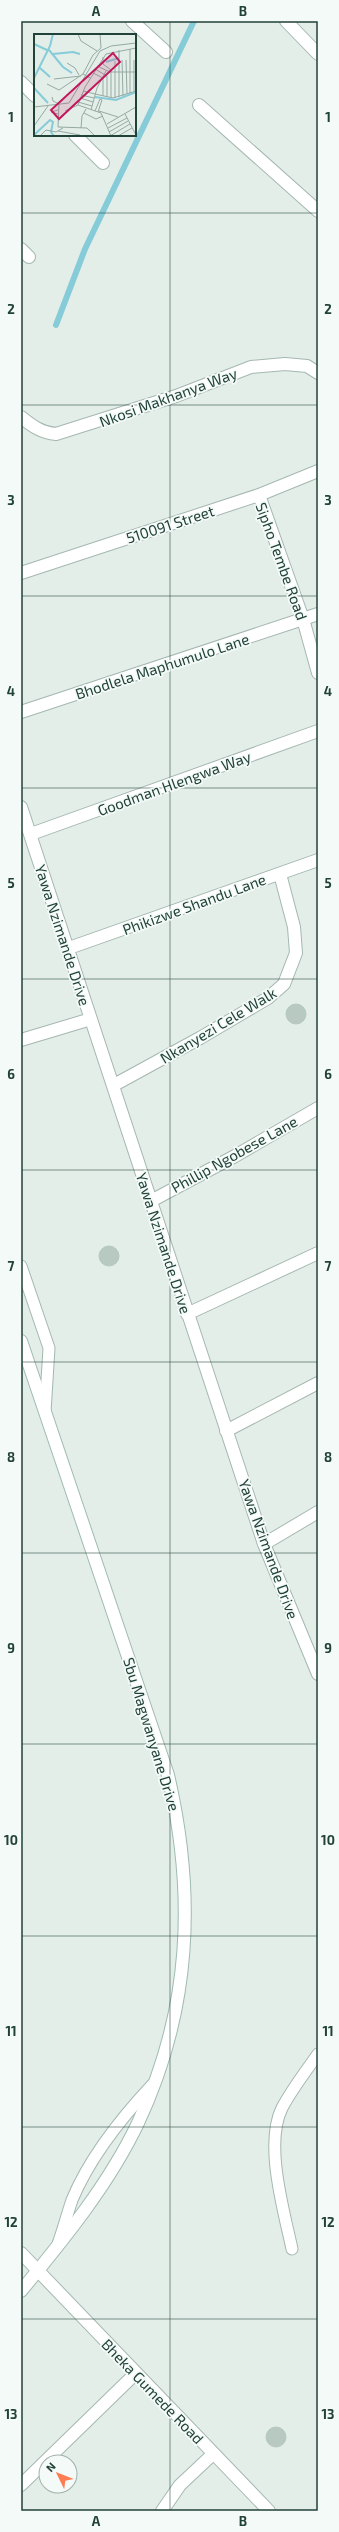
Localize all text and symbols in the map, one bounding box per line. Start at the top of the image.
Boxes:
text: A [92,3,101,19]
text: B [239,3,247,19]
inset map [34,34,136,136]
text: 1 [8,109,14,125]
text: 1 [325,109,331,125]
text: 2 [7,301,15,317]
text: 2 [324,301,332,317]
street label: Nkosi Makhanya Way [97,364,239,430]
text: 3 [7,492,15,508]
text: 3 [324,492,332,508]
street label: Sipho Tembe Road [252,500,312,622]
street label: 510091 Street [124,501,217,547]
street label: Bhodlela Maphumulo Lane [73,629,251,703]
text: 4 [7,683,15,699]
text: 4 [324,683,332,699]
street label: Goodman Hlengwa Way [95,747,253,819]
street label: Yawa Nzimande Drive [32,862,94,1008]
street label: Phikizwe Shandu Lane [120,870,268,938]
text: 5 [7,875,15,891]
text: 5 [324,875,332,891]
street label: Nkanyezi Cele Walk [157,983,280,1067]
text: 6 [7,1066,15,1082]
text: 6 [324,1066,332,1082]
street label: Phillip Ngobese Lane [168,1112,300,1196]
street label: Yawa Nzimande Drive [133,1170,195,1316]
text: 7 [8,1258,15,1274]
text: 7 [325,1258,332,1274]
text: 8 [7,1449,15,1465]
text: 8 [324,1449,332,1465]
street label: Yawa Nzimande Drive [235,1477,303,1621]
text: 9 [7,1640,15,1656]
text: 9 [324,1640,332,1656]
street label: Sbu Magwanyane Drive [120,1655,184,1813]
text: 10 [4,1832,18,1848]
text: 10 [321,1832,335,1848]
text: 11 [5,2023,17,2039]
text: 11 [322,2023,334,2039]
text: 12 [4,2214,18,2230]
text: 12 [321,2214,335,2230]
street label: Bheka Gumede Road [98,2335,208,2447]
text: 13 [5,2406,18,2422]
text: 13 [322,2406,335,2422]
north arrow [38,2454,78,2494]
text: N [43,2459,58,2474]
text: A [92,2513,101,2529]
text: B [239,2513,247,2529]

